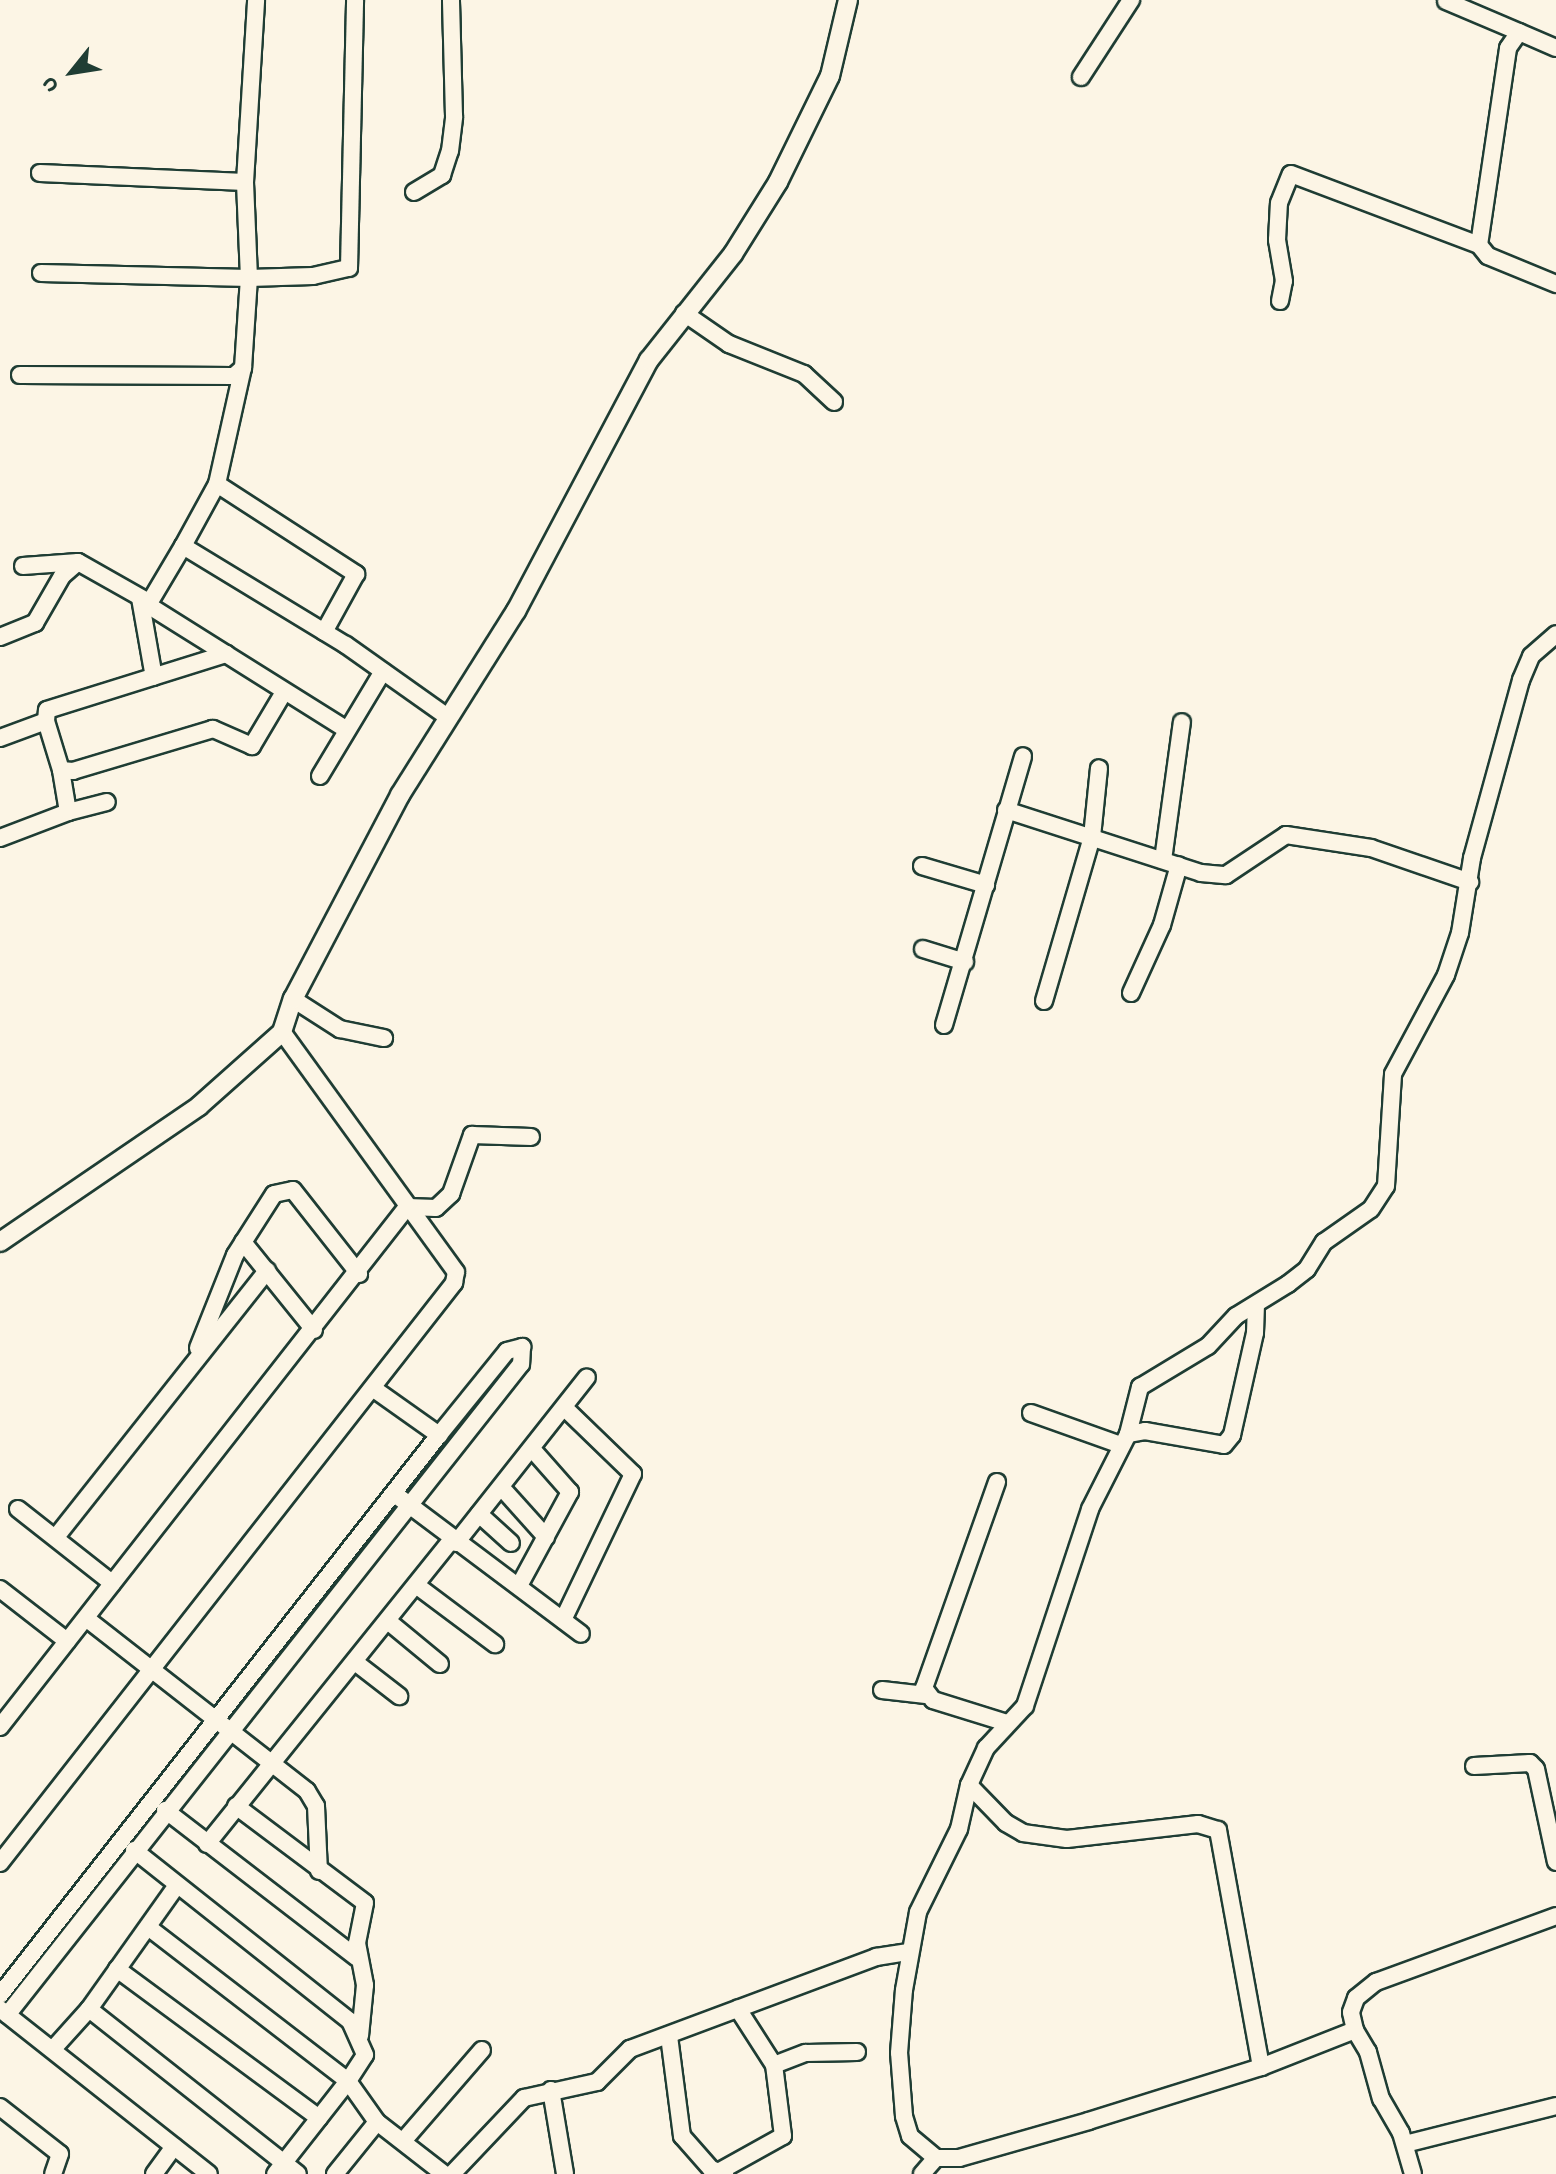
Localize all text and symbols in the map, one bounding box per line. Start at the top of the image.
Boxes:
north arrow [32,32,112,112]
text: U [37,72,66,96]

